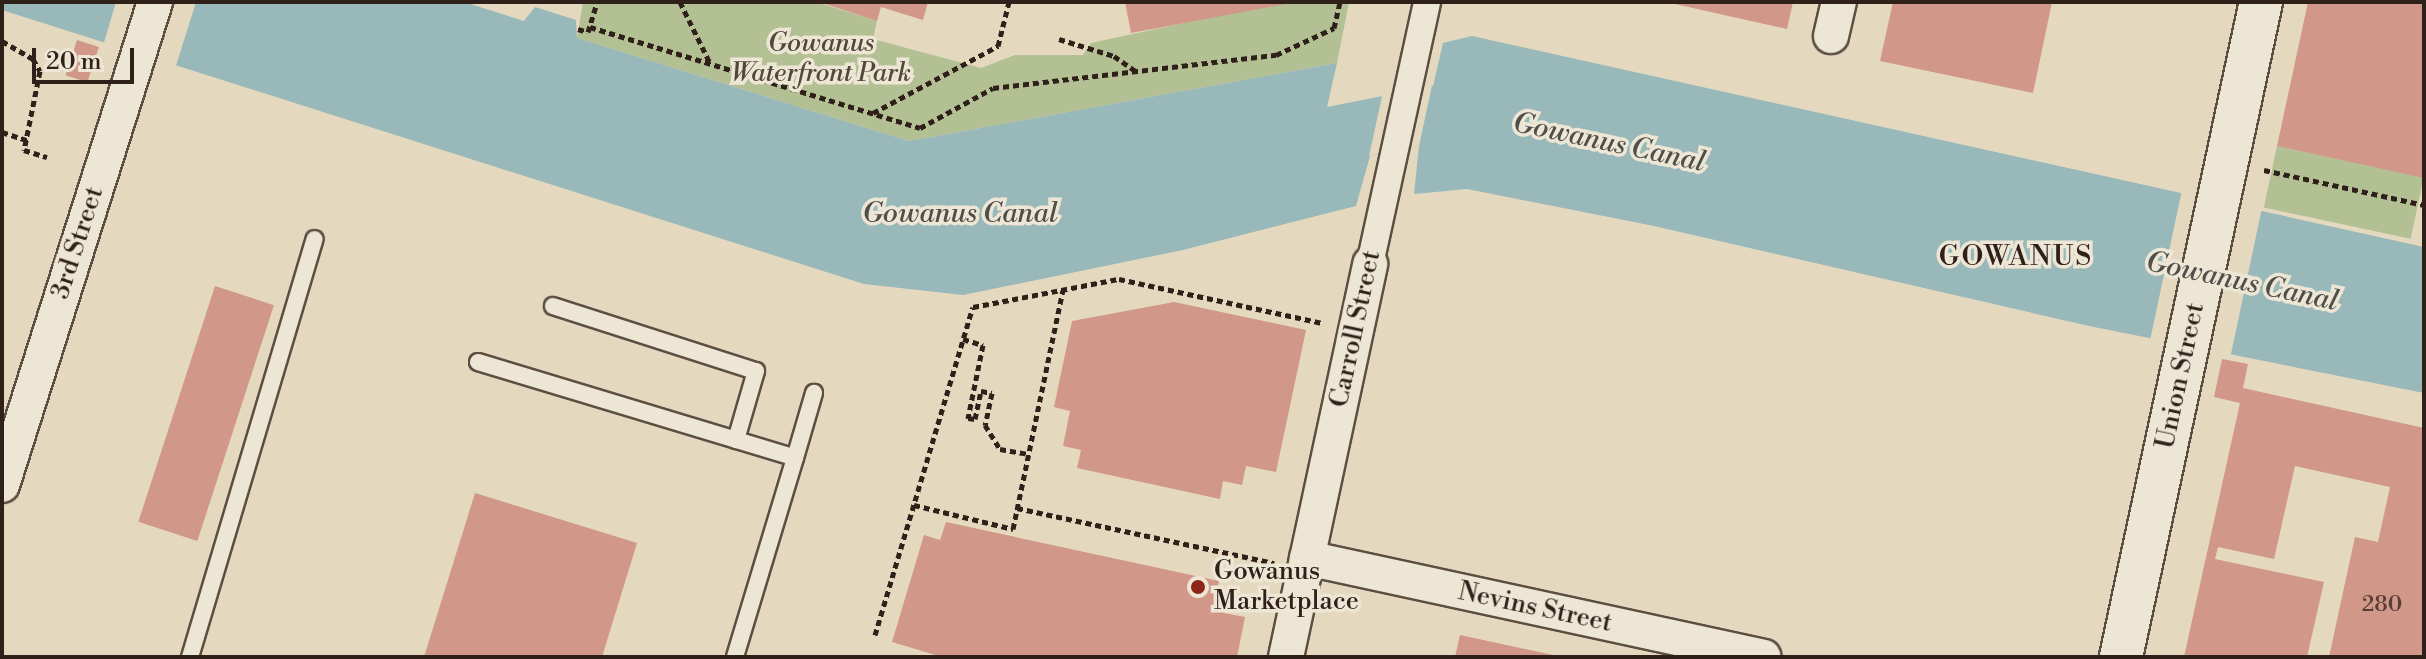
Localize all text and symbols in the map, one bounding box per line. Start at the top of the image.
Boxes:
park label: Gowanus Waterfront Park [731,28,911,90]
scale bar [36,32,138,82]
text: 20 m [46,47,102,77]
water label: Gowanus Canal [1510,106,1708,180]
street label: 3rd Street [45,183,111,303]
water label: Gowanus Canal [862,197,1058,231]
district label: GOWANUS [1939,240,2093,274]
water label: Gowanus Canal [2143,245,2341,319]
street label: Carroll Street [1324,248,1388,410]
street label: Union Street [2150,300,2212,452]
place label: Gowanus Marketplace [1214,556,1359,618]
street label: Nevins Street [1455,576,1615,640]
marker: Gowanus Marketplace [1189,578,1207,596]
house number: 280 [2362,592,2402,618]

